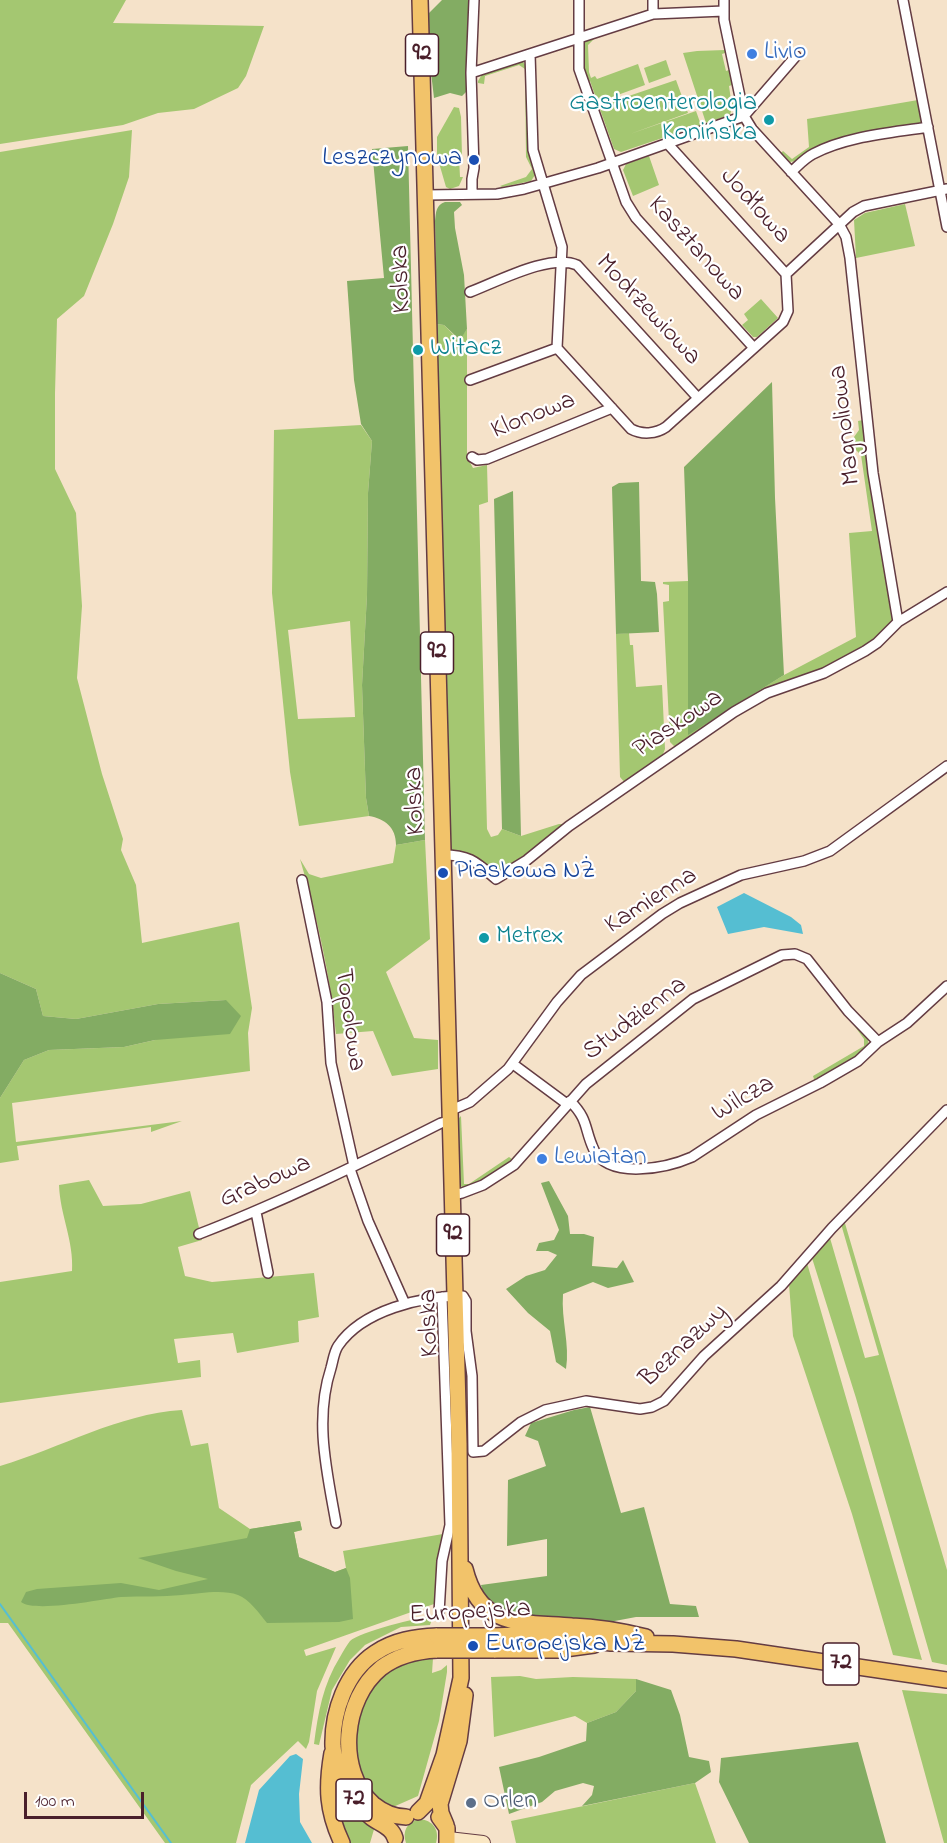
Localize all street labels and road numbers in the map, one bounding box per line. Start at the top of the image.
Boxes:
road number: 92 [406,34,438,76]
street label: Jodłowa [712,163,796,251]
street label: Kasztanowa [640,191,750,309]
street label: Kolska [386,244,420,314]
street label: Modrzewiowa [588,249,706,373]
street label: Magnoliowa [824,363,870,487]
street label: Klonowa [487,386,581,448]
road number: 92 [420,632,454,674]
street label: Piaskowa [628,684,730,766]
street label: Kolska [400,766,434,836]
street label: Kamienna [600,862,704,942]
street label: Topolowa [325,967,371,1073]
street label: Studzienna [578,971,694,1069]
street label: Wilcza [707,1070,781,1130]
street label: Grabowa [215,1149,317,1217]
road number: 92 [436,1214,470,1256]
street label: Kolska [414,1288,448,1358]
street label: Beznazwy [634,1298,736,1396]
street label: Europejska [408,1595,532,1633]
road number: 72 [823,1643,859,1685]
road number: 72 [336,1779,372,1821]

